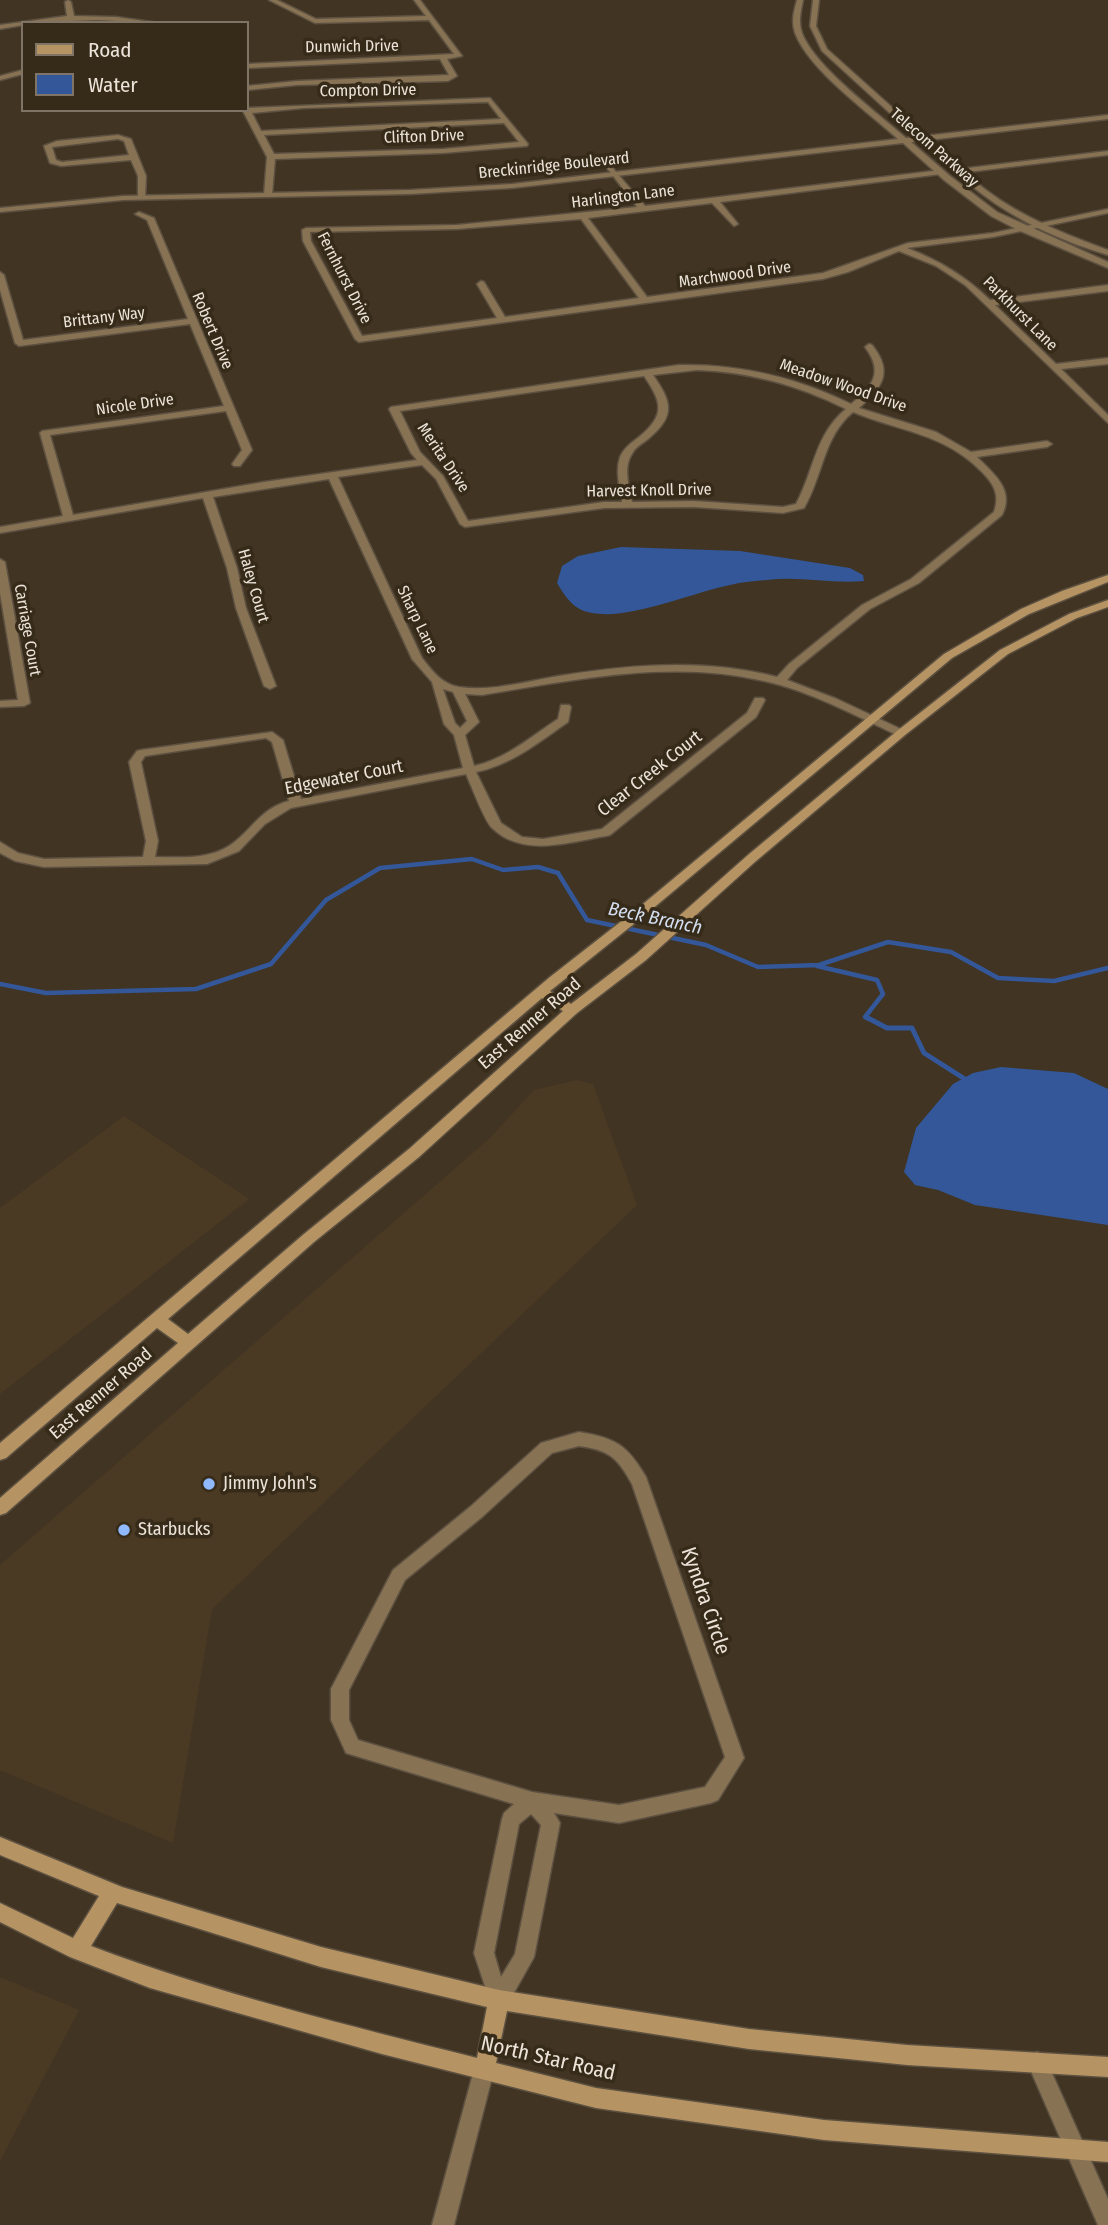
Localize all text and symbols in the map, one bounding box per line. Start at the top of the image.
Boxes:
legend [21,21,248,112]
text: Road [88,37,132,63]
street label: Dunwich Drive [305,37,399,57]
text: Water [88,72,138,98]
street label: Compton Drive [320,81,416,101]
street label: Telecom Parkway [886,104,982,192]
street label: Clifton Drive [383,126,465,148]
street label: Breckinridge Boulevard [478,149,630,183]
street label: Harlington Lane [570,181,676,213]
street label: Fernhurst Drive [313,229,375,327]
street label: Marchwood Drive [678,258,792,292]
street label: Parkhurst Lane [979,273,1061,355]
street label: Robert Drive [187,290,237,372]
street label: Brittany Way [62,303,146,333]
street label: Meadow Wood Drive [777,355,909,417]
street label: Nicole Drive [95,390,175,420]
street label: Merita Drive [413,420,473,496]
street label: Harvest Knoll Drive [586,480,712,502]
street label: Haley Court [233,547,273,625]
street label: Carriage Court [9,583,45,677]
street label: Sharp Lane [392,583,442,657]
street label: Clear Creek Court [593,727,707,821]
street label: Edgewater Court [283,756,405,800]
water label: Beck Branch [606,898,704,940]
street label: East Renner Road [474,974,586,1074]
street label: East Renner Road [45,1344,157,1444]
place label: Jimmy John's [223,1473,317,1495]
marker: Jimmy John's [201,1476,217,1492]
place label: Starbucks [138,1519,210,1541]
marker: Starbucks [116,1522,132,1538]
street label: Kyndra Circle [675,1544,735,1658]
street label: North Star Road [478,2031,618,2087]

